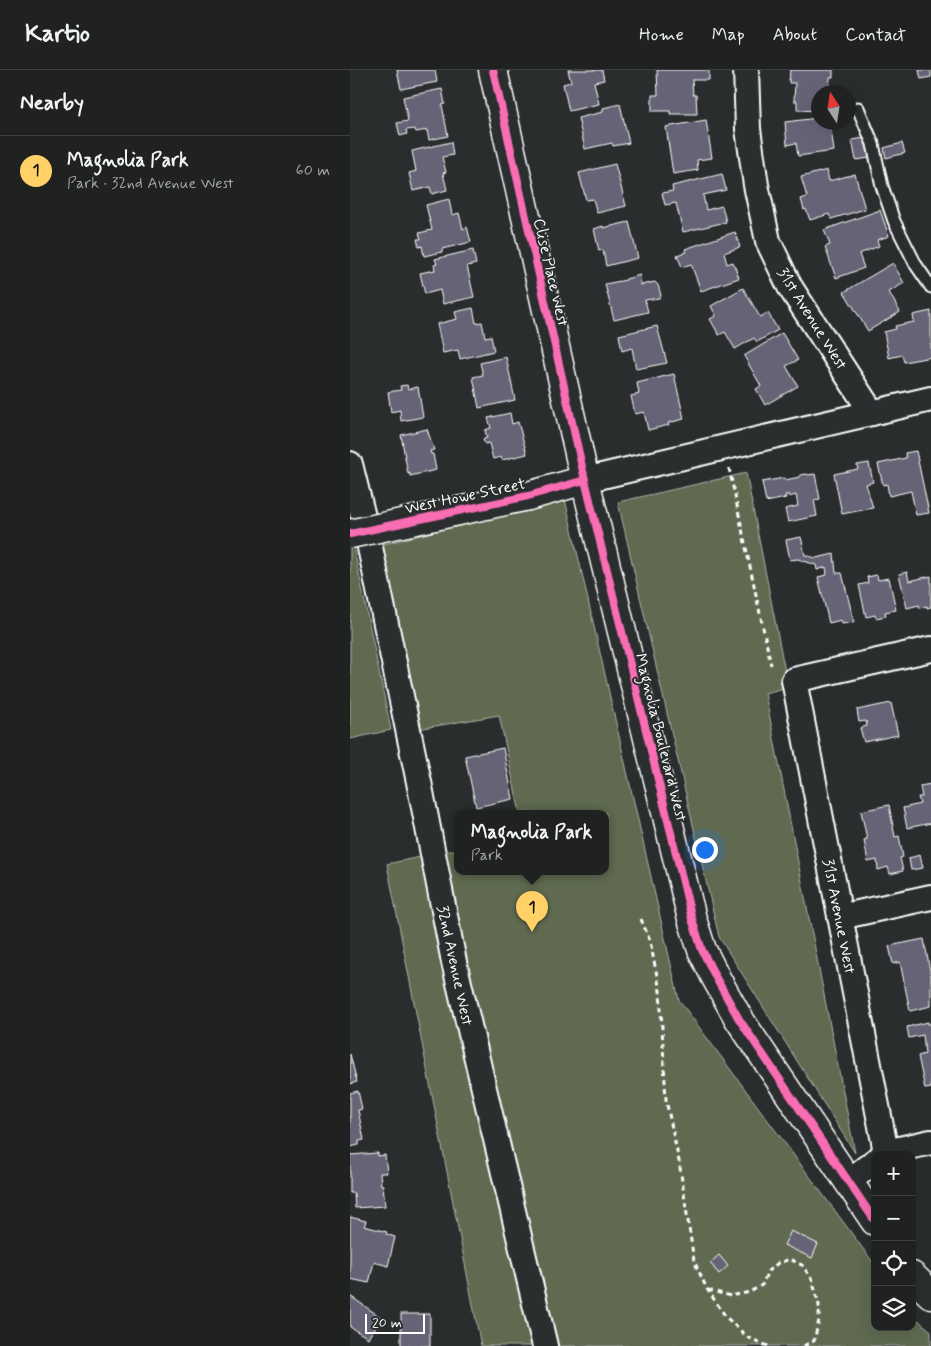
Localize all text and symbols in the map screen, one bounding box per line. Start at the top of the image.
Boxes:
text: Kartio [25,19,90,50]
text: Home [639,23,684,47]
text: Map [712,23,745,47]
text: About [773,23,817,47]
text: Contact [845,23,906,47]
north arrow [811,85,856,130]
text: Nearby [20,89,84,117]
text: Magnolia Park [67,148,188,173]
text: 1 [32,160,40,181]
text: 60 m [296,160,330,181]
text: Park · 32nd Avenue West [67,173,233,194]
street label: Clise Place West [528,216,573,328]
street label: 31st Avenue West [772,264,852,374]
street label: West Howe Street [403,473,528,520]
street label: Magnolia Boulevard West [629,651,692,824]
popup [454,810,609,875]
text: Magnolia Park [471,820,592,845]
your location [692,837,718,863]
text: Park [471,845,503,866]
street label: 31st Avenue West [817,857,860,976]
pin: 1 [516,891,548,932]
street label: 32nd Avenue West [432,903,478,1027]
map controls [871,1151,916,1331]
button: + [871,1151,916,1196]
button: − [871,1196,916,1241]
button: locate [871,1241,916,1286]
button: layers [871,1286,916,1331]
scale bar [365,1311,425,1334]
text: 20 m [372,1314,402,1332]

